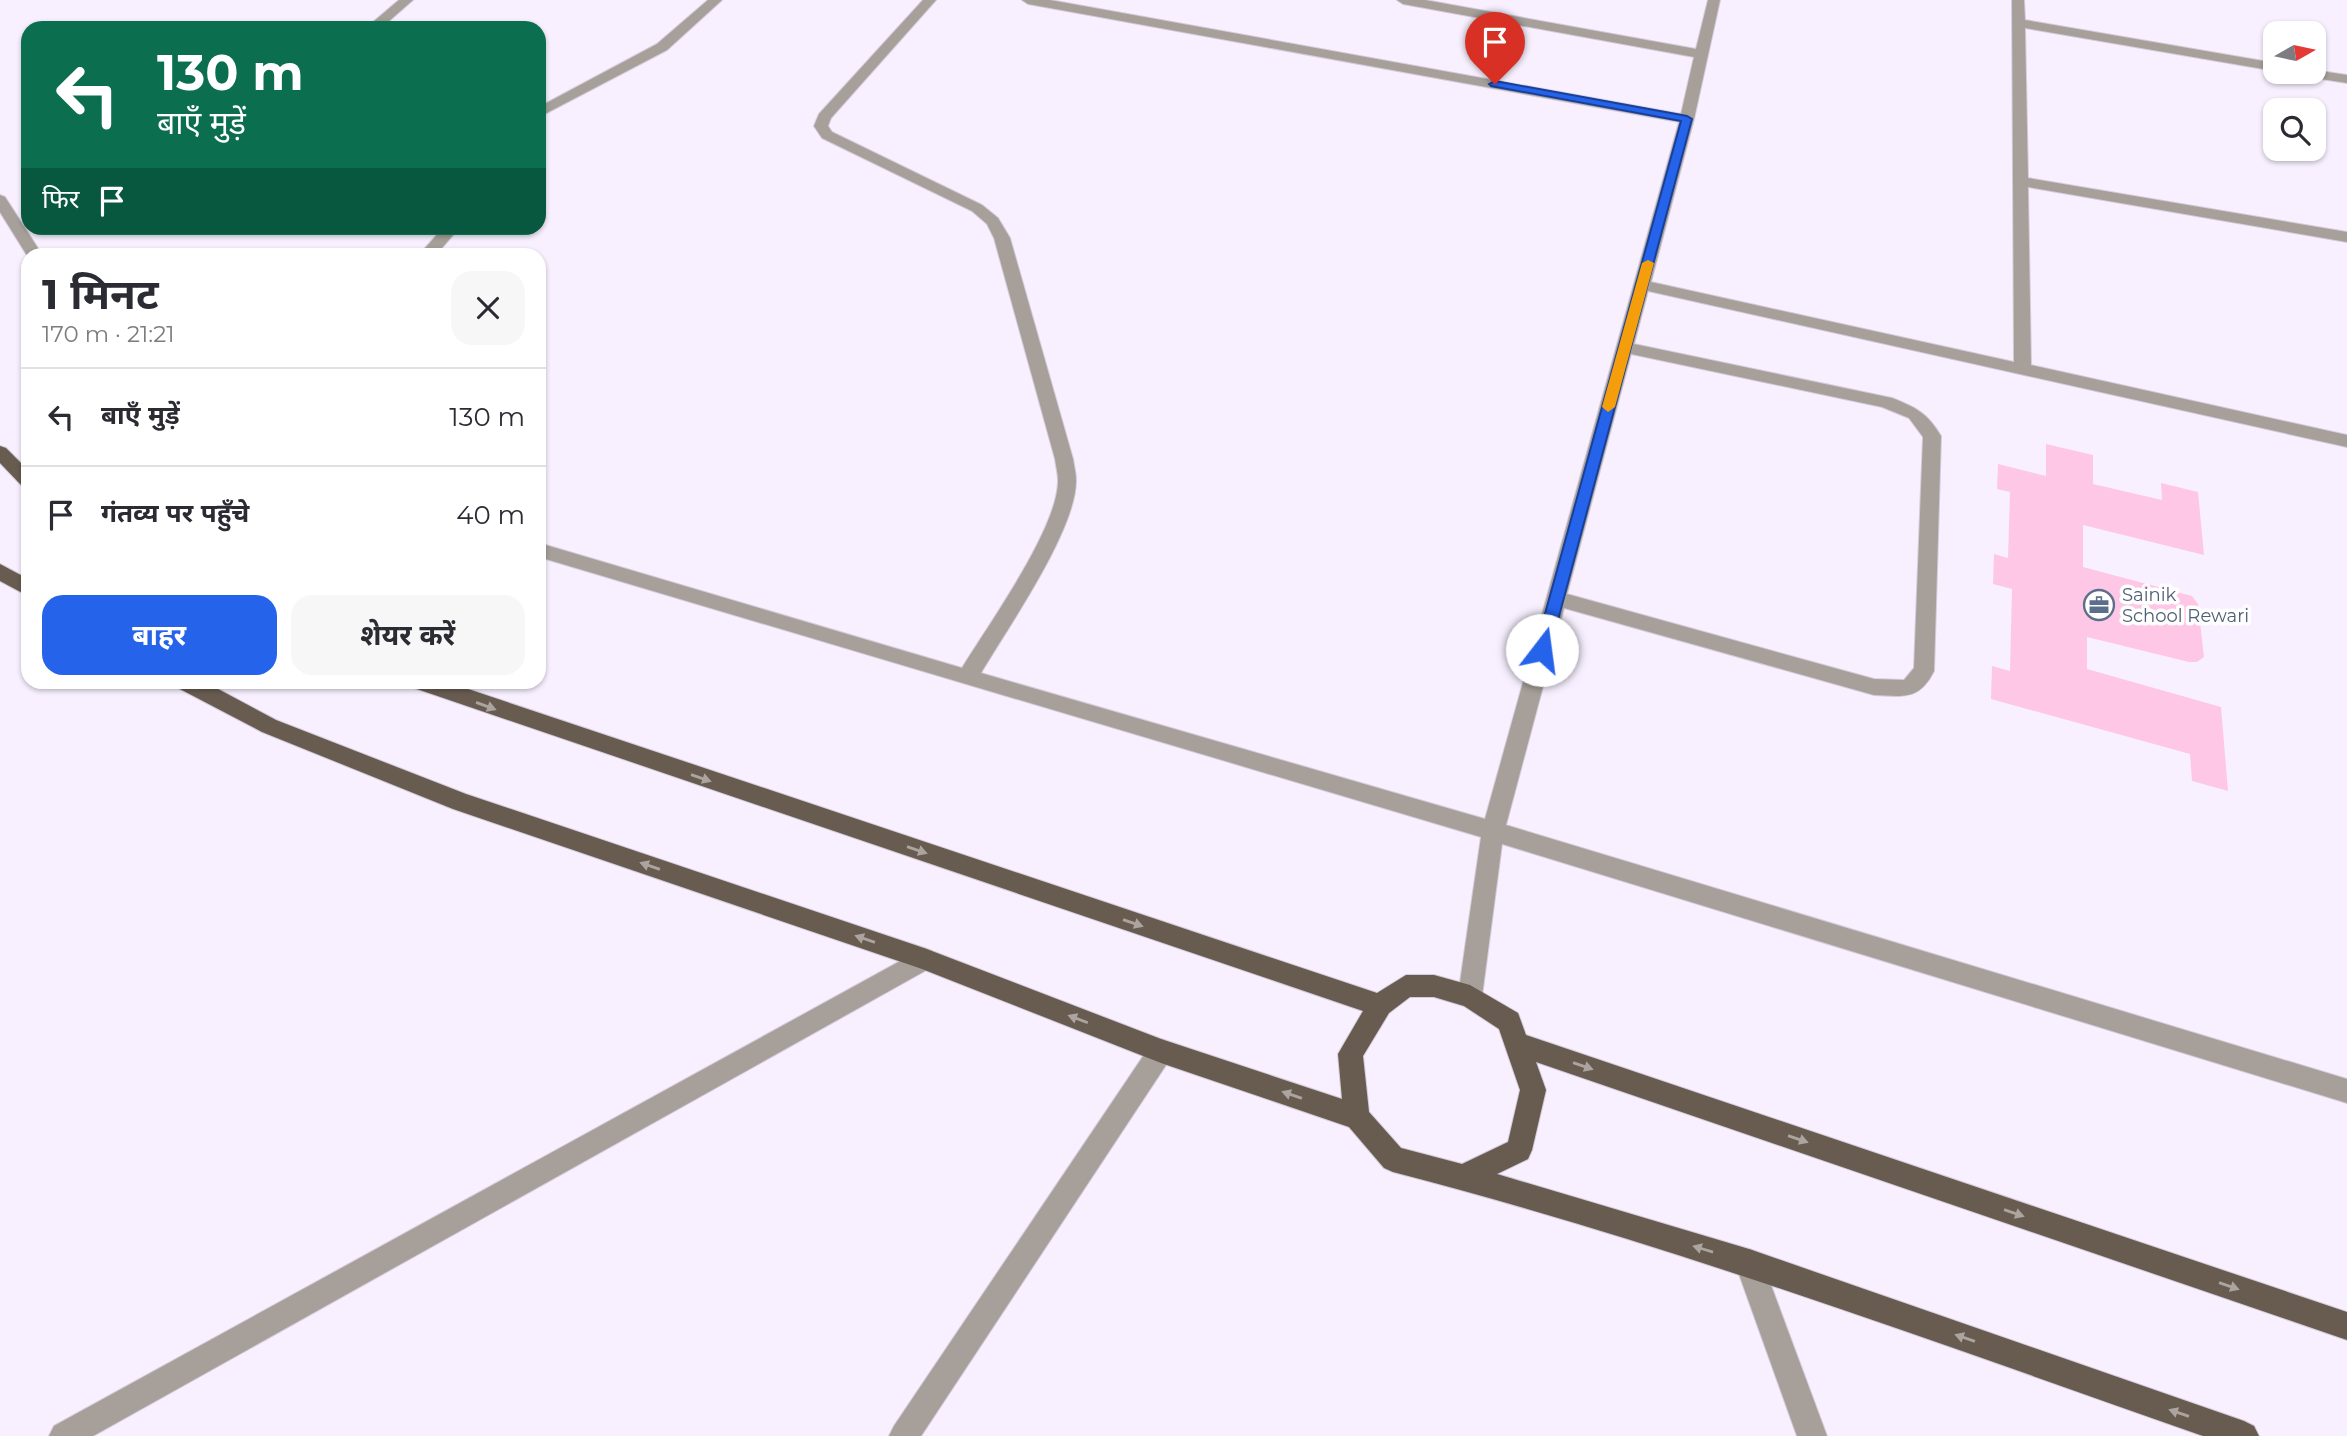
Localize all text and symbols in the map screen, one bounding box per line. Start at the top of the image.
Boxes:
pin [1465,12.0,1525,84]
north arrow [2263,21,2326,84]
map controls [2263,21,2326,161]
icon: arrive [1476,23,1514,61]
text: 130 m [157,43,304,102]
icon: left [42,49,133,140]
button: search [2263,98,2326,161]
text: बाएँ मुड़ें [157,103,246,142]
icon: arrive [93,182,131,220]
text: फिर [42,183,79,215]
text: 1 मिनट [42,268,159,320]
button: close [451,271,525,345]
text: 170 m · 21:21 [42,320,175,348]
icon: left [42,398,80,436]
text: बाएँ मुड़ें [101,399,180,431]
text: 130 m [449,401,525,433]
icon: arrive [42,496,80,534]
text: गंतव्य पर पहुँचे [101,497,249,529]
text: 40 m [456,499,525,531]
place label: Sainik School Rewari [2122,584,2249,627]
office icon: Sainik School Rewari [2082,588,2116,622]
button: बाहर [42,595,277,675]
button: शेयर करें [291,595,525,675]
position arrow [1505,613,1579,687]
one-way arrow [475,701,496,712]
one-way arrow [691,773,712,784]
one-way arrow [907,846,928,856]
one-way arrow [639,860,660,871]
one-way arrow [1122,918,1143,929]
one-way arrow [855,933,876,944]
one-way arrow [1067,1013,1088,1024]
one-way arrow [1572,1061,1593,1072]
one-way arrow [1282,1089,1303,1100]
one-way arrow [1788,1135,1809,1145]
one-way arrow [2003,1208,2024,1219]
one-way arrow [1692,1243,1713,1253]
one-way arrow [2219,1281,2240,1292]
one-way arrow [1954,1332,1975,1343]
one-way arrow [2169,1407,2190,1418]

